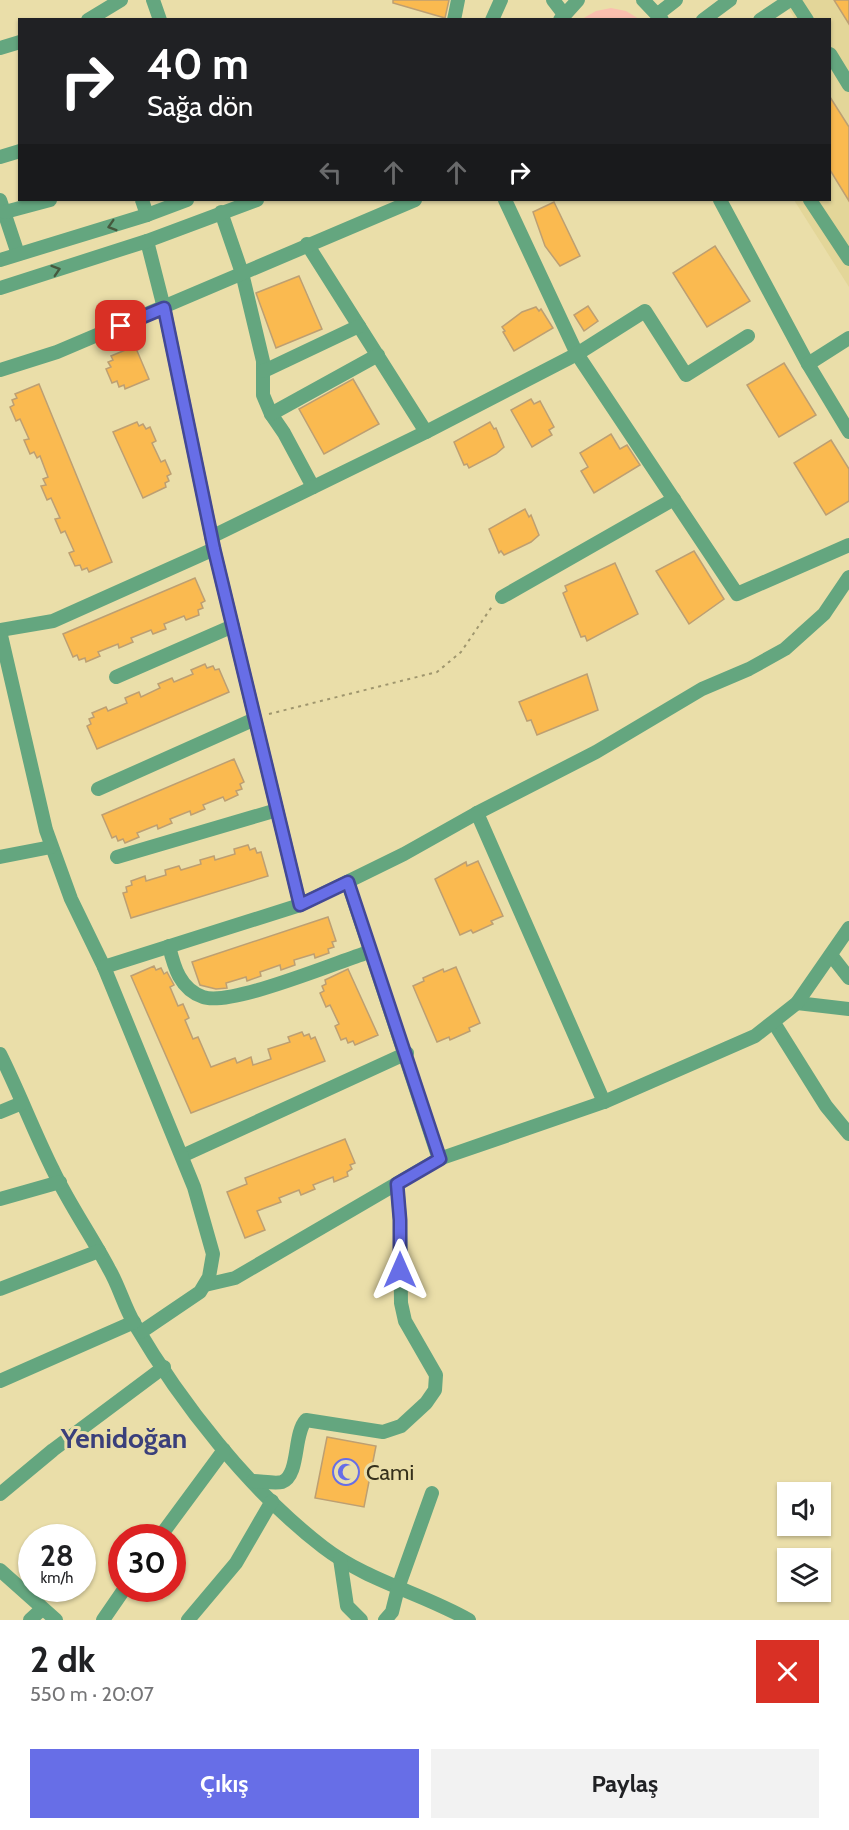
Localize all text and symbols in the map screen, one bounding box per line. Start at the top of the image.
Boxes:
text: 40 m [147,38,249,90]
icon: right [48,42,126,120]
text: Sağa dön [147,90,253,123]
icon: left [314,156,347,189]
icon: ahead [377,156,410,189]
icon: ahead [440,156,473,189]
icon: right [503,156,536,189]
one-way arrow [107,219,118,231]
one-way arrow [50,265,61,277]
pin [95,300,146,351]
icon: arrive [104,309,137,342]
position arrow [368,1238,432,1302]
district label: Yenidoğan [60,1421,187,1455]
mosque icon: Cami [331,1457,361,1487]
place label: Cami [366,1459,414,1486]
map controls [777,1482,831,1602]
button: sound [777,1482,831,1536]
speed limit sign: 30 [108,1524,186,1602]
text: 28 [40,1537,74,1574]
button: layers [777,1548,831,1602]
text: km/h [41,1569,73,1587]
text: 2 dk [30,1637,95,1681]
button: close [756,1640,819,1703]
text: 550 m · 20:07 [30,1682,154,1706]
button: Çıkış [30,1749,419,1818]
button: Paylaş [431,1749,819,1818]

